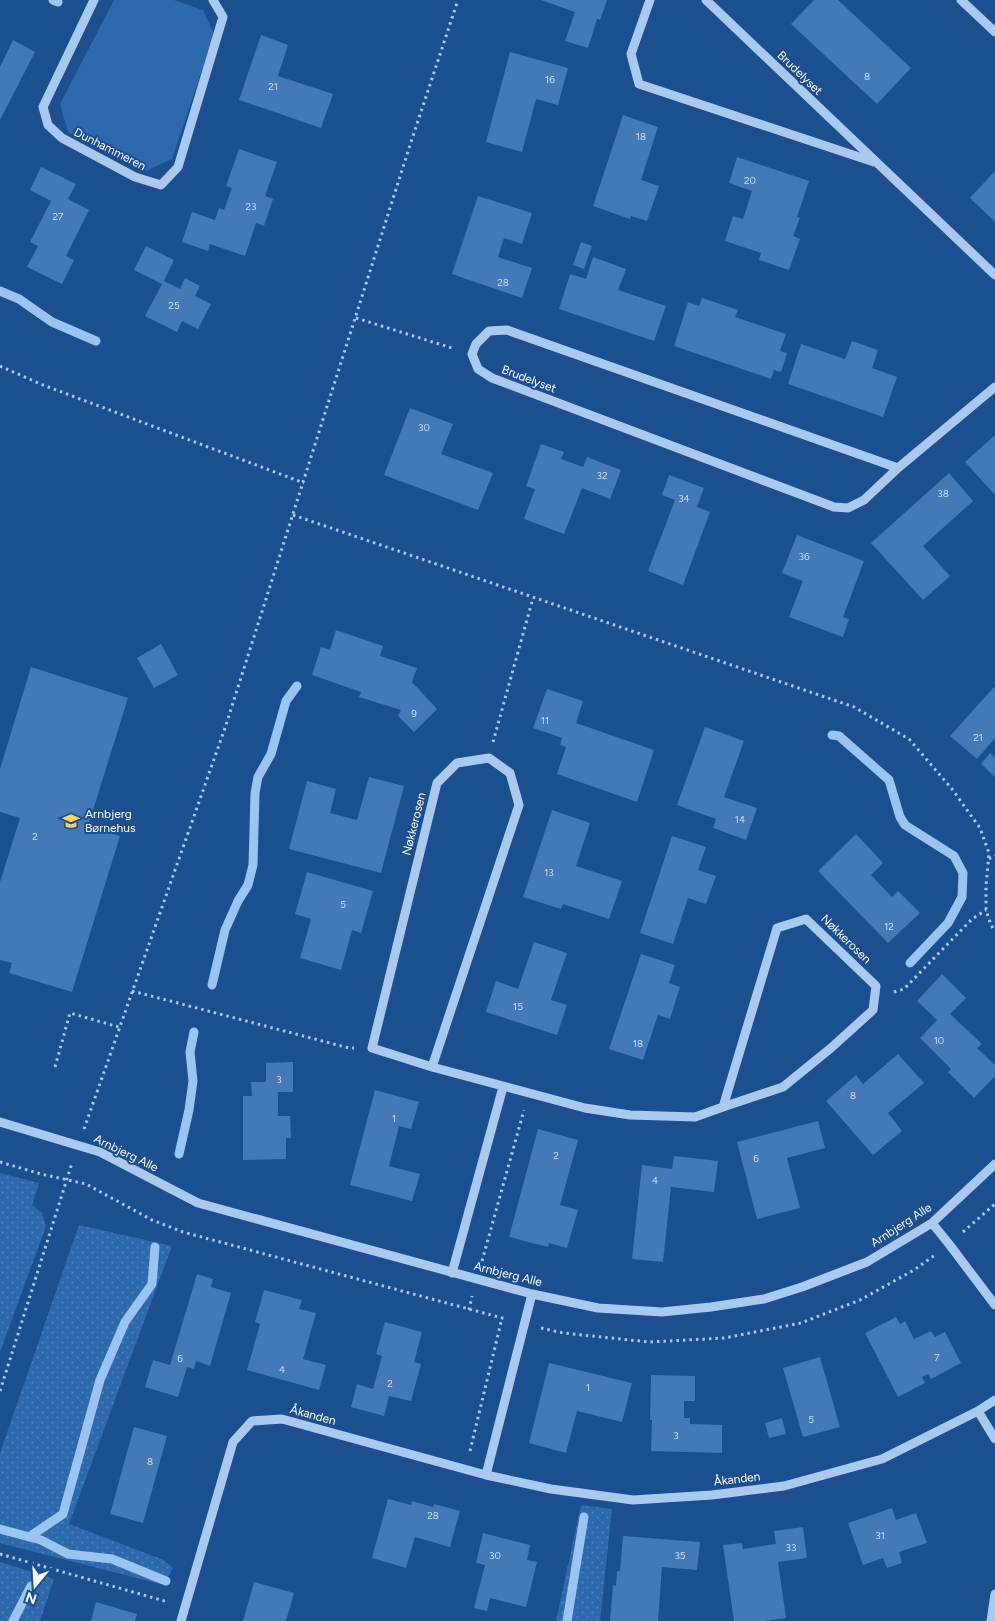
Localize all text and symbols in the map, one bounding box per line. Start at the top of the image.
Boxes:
street label: Brudelyset [775,48,826,98]
house number: 8 [864,70,870,83]
house number: 16 [545,73,555,86]
house number: 21 [268,80,278,93]
street label: Dunhammeren [72,125,149,173]
house number: 18 [636,130,646,143]
house number: 20 [744,174,756,187]
house number: 23 [245,200,257,213]
house number: 27 [53,210,64,223]
house number: 28 [497,276,509,289]
house number: 25 [168,299,180,312]
street label: Brudelyset [500,362,559,396]
house number: 30 [418,421,430,434]
house number: 32 [596,469,608,482]
house number: 38 [937,487,949,500]
house number: 34 [678,492,690,505]
house number: 36 [798,550,810,563]
house number: 9 [411,707,417,720]
house number: 11 [541,714,549,727]
house number: 21 [973,731,983,744]
street label: Nøkkerosen [399,791,429,857]
place label: Arnbjerg Børnehus [85,807,136,835]
school or university icon: Arnbjerg Børnehus [61,811,81,831]
house number: 14 [735,813,745,826]
house number: 2 [32,830,38,843]
house number: 13 [544,866,554,879]
house number: 5 [340,898,346,911]
street label: Nøkkerosen [818,912,874,967]
house number: 12 [884,920,894,933]
house number: 15 [513,1000,523,1013]
house number: 10 [934,1034,944,1047]
house number: 18 [633,1037,643,1050]
house number: 3 [276,1073,282,1086]
house number: 8 [850,1089,856,1102]
house number: 1 [392,1112,396,1125]
street label: Arnbjerg Alle [92,1131,161,1175]
house number: 2 [553,1149,559,1162]
house number: 6 [753,1152,759,1165]
house number: 4 [652,1174,658,1187]
street label: Arnbjerg Alle [868,1200,934,1250]
street label: Arnbjerg Alle [472,1259,544,1289]
house number: 7 [934,1351,940,1364]
house number: 6 [177,1352,183,1365]
house number: 4 [279,1363,285,1376]
house number: 2 [387,1377,393,1390]
house number: 1 [586,1381,590,1394]
street label: Åkanden [289,1402,338,1428]
house number: 5 [808,1413,814,1426]
house number: 3 [673,1429,679,1442]
house number: 8 [147,1455,153,1468]
street label: Åkanden [713,1469,761,1489]
house number: 28 [427,1509,439,1522]
house number: 31 [875,1529,885,1542]
house number: 33 [786,1541,796,1554]
house number: 30 [489,1549,501,1562]
house number: 35 [674,1549,686,1562]
north arrow [10,1561,60,1611]
text: N [23,1588,39,1608]

